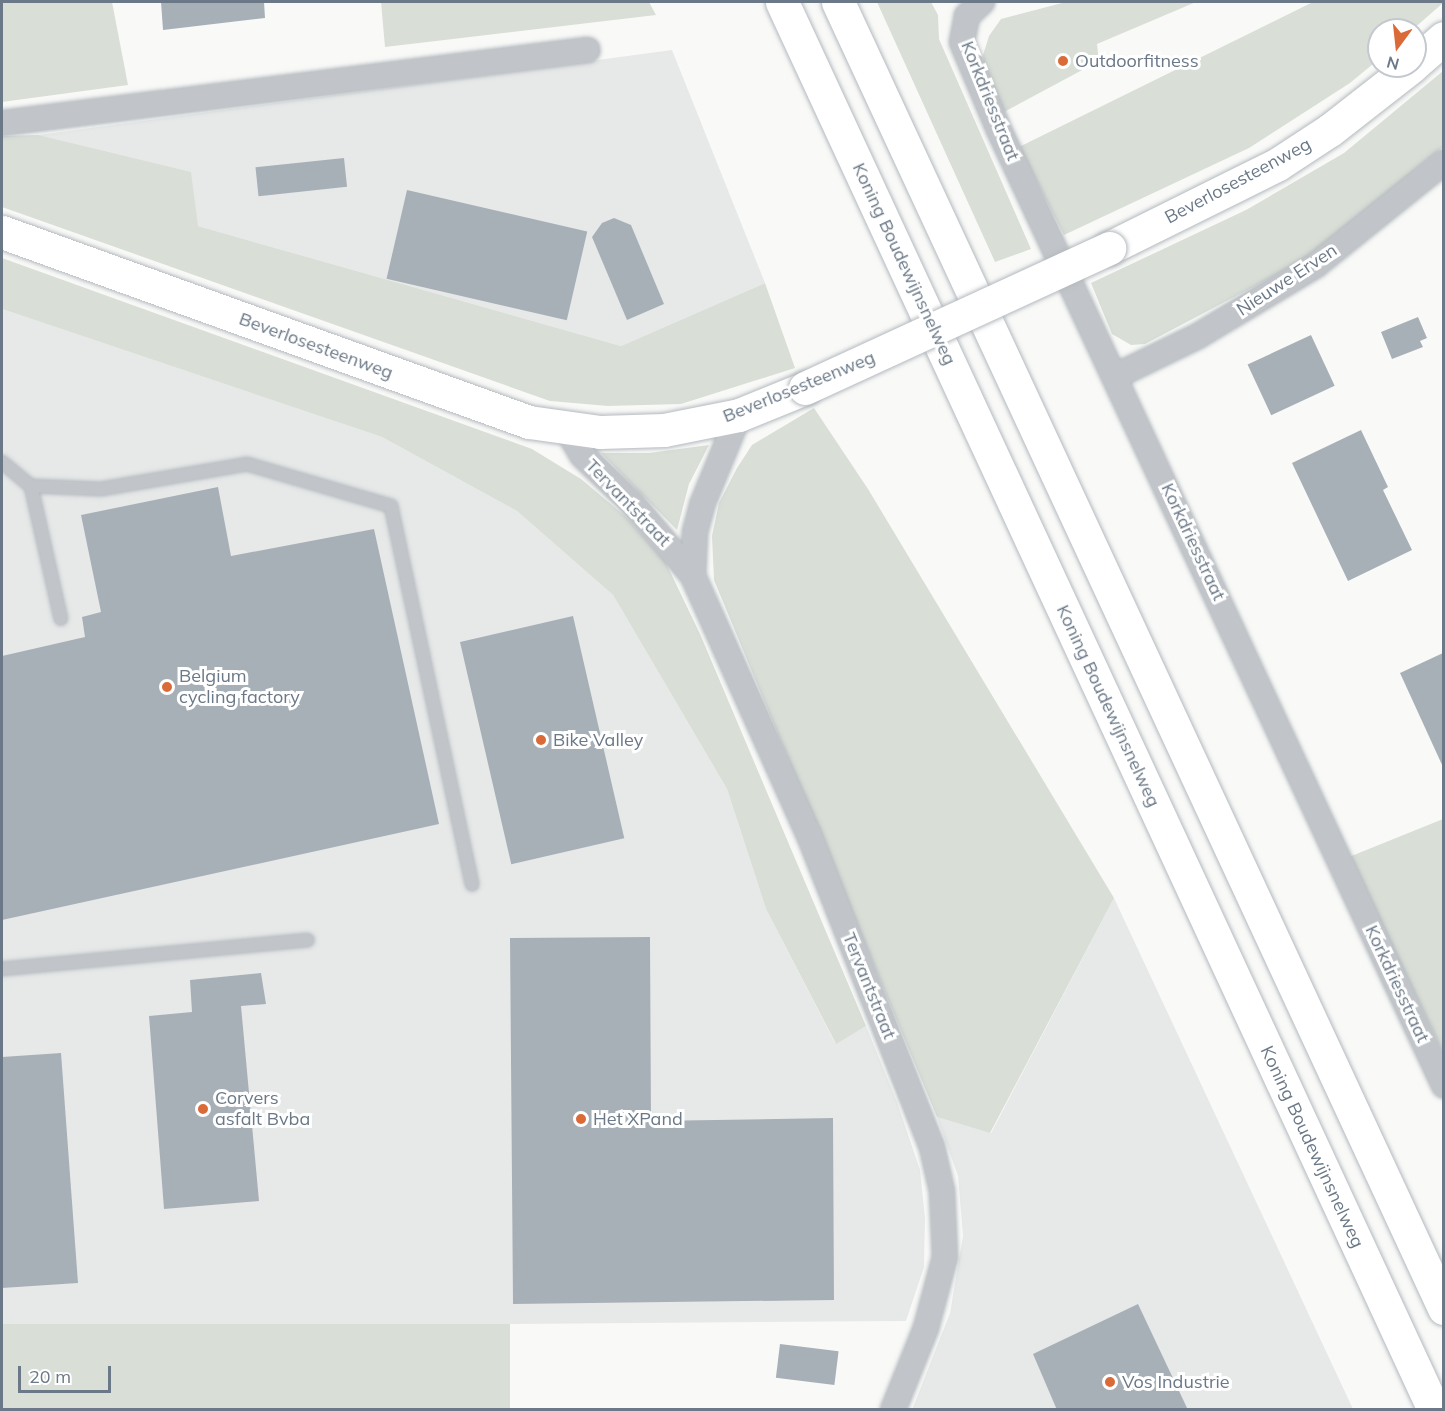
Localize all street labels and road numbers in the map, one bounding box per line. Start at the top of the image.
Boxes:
street label: Korkdriesstraat [956,38,1024,164]
street label: Beverlosesteenweg [1161,133,1315,229]
street label: Koning Boudewijnsnelweg [848,160,960,368]
street label: Nieuwe Erven [1233,240,1341,320]
street label: Beverlosesteenweg [236,308,396,384]
street label: Beverlosesteenweg [720,347,878,427]
street label: Tervantstraat [581,455,675,551]
street label: Korkdriesstraat [1156,480,1230,604]
street label: Koning Boudewijnsnelweg [1052,602,1164,810]
street label: Korkdriesstraat [1360,922,1434,1046]
street label: Tervantstraat [838,930,900,1042]
street label: Koning Boudewijnsnelweg [1256,1043,1368,1251]

